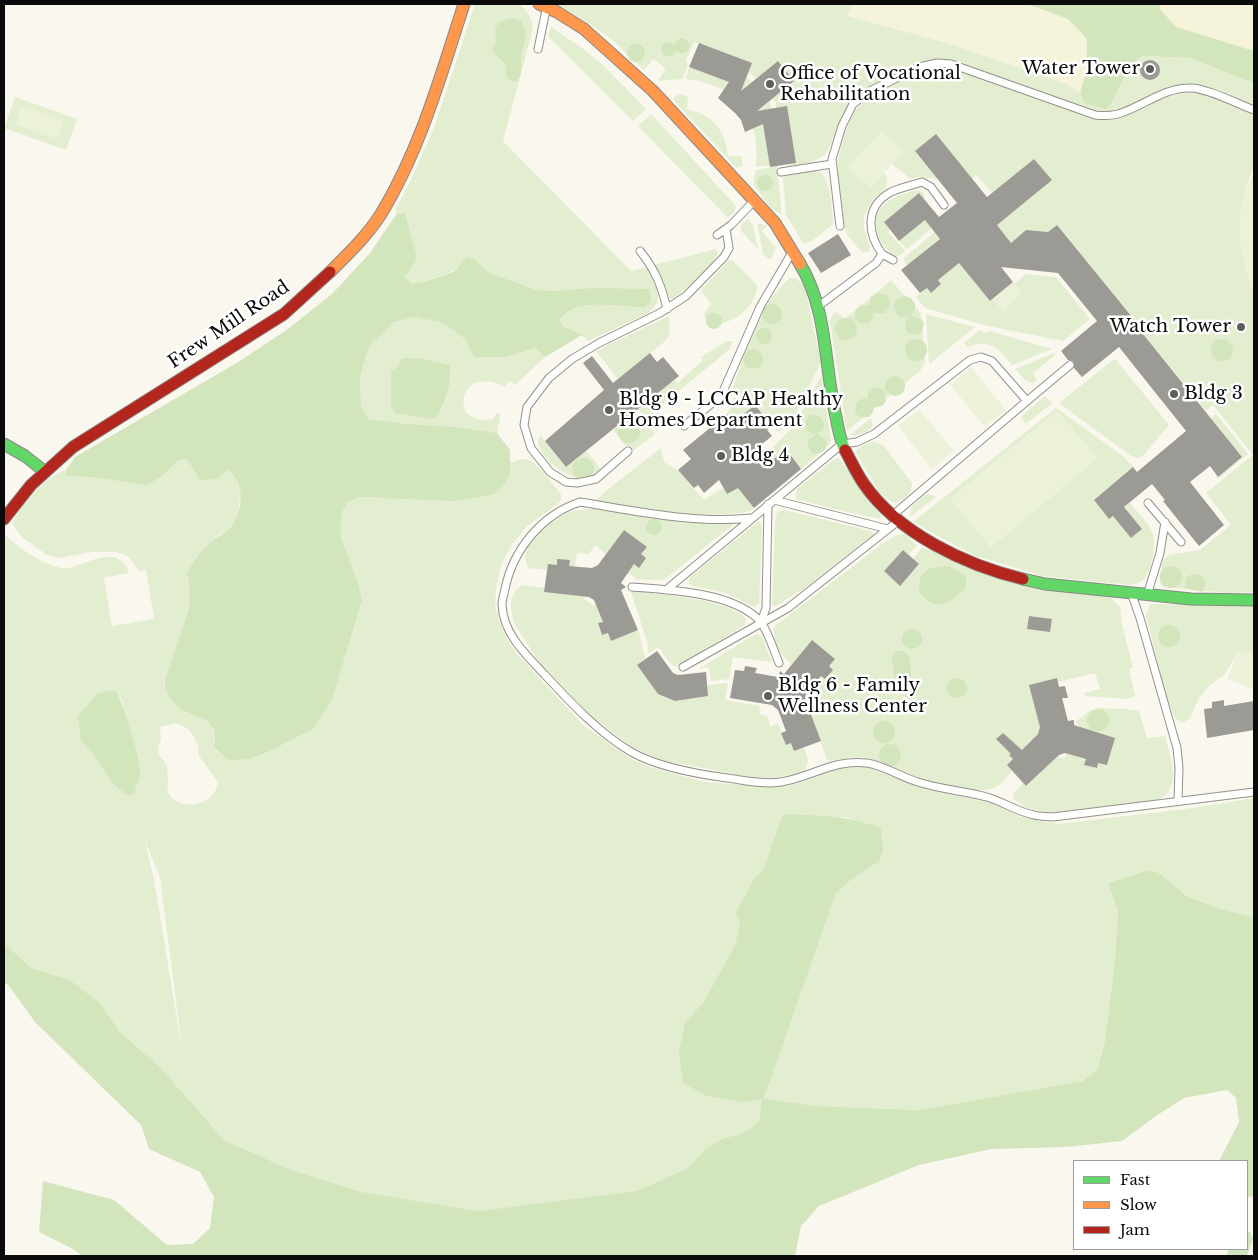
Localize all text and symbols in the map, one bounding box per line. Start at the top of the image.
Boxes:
place label: Water Tower [1022,58,1140,80]
place label: Office of Vocational Rehabilitation [780,63,961,106]
marker: Water Tower [1144,63,1156,75]
marker: Office of Vocational Rehabilitation [764,78,776,90]
street label: Frew Mill Road [164,277,294,373]
place label: Watch Tower [1110,316,1231,338]
marker: Watch Tower [1235,321,1247,333]
place label: Bldg 3 [1184,383,1243,405]
marker: Bldg 3 [1168,388,1180,400]
place label: Bldg 9 - LCCAP Healthy Homes Department [619,389,843,432]
marker: Bldg 9 - LCCAP Healthy Homes Department [603,404,615,416]
place label: Bldg 4 [731,445,789,467]
marker: Bldg 4 [715,450,727,462]
place label: Bldg 6 - Family Wellness Center [778,675,927,718]
marker: Bldg 6 - Family Wellness Center [762,690,774,702]
legend [1073,1160,1248,1250]
text: Fast [1120,1170,1150,1189]
text: Slow [1120,1195,1157,1214]
text: Jam [1120,1220,1150,1239]

